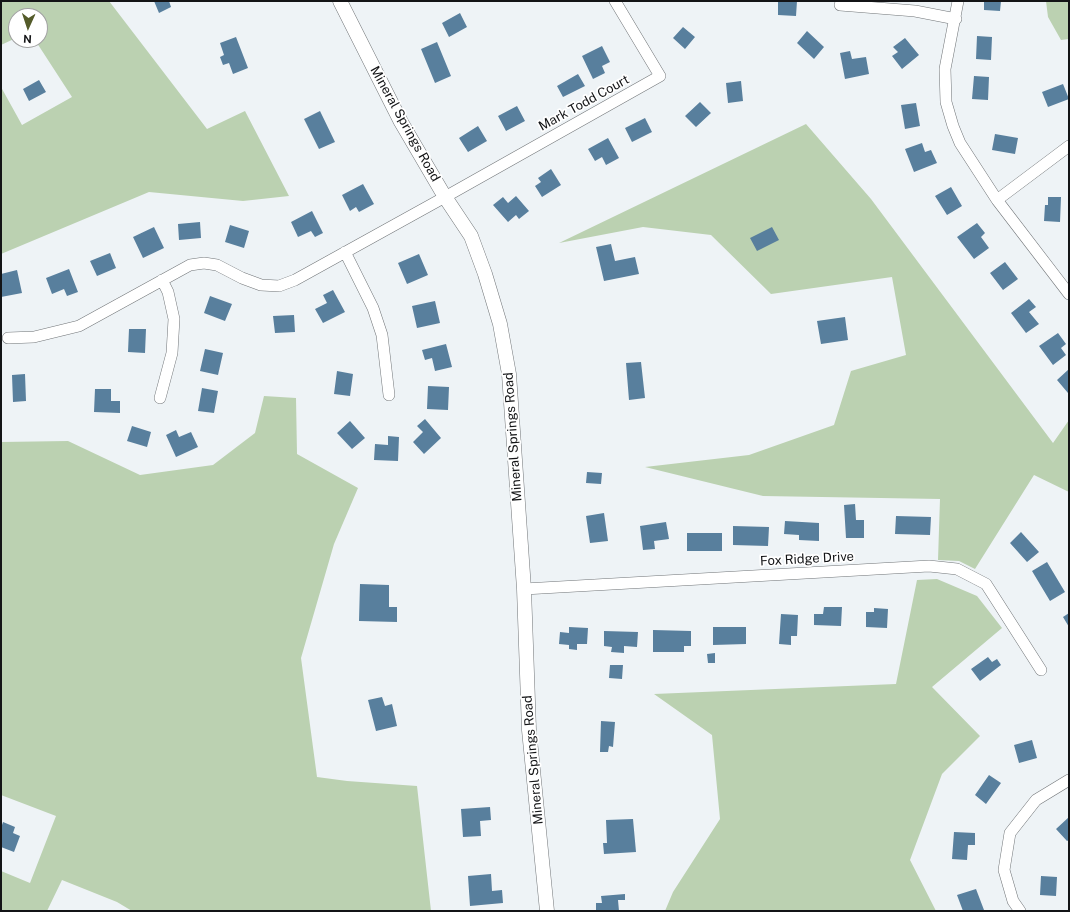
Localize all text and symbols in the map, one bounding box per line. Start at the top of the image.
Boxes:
north arrow [8,8,48,48]
text: N [23,33,32,45]
street label: Mineral Springs Road [367,64,443,184]
street label: Mark Todd Court [536,72,632,134]
street label: Mineral Springs Road [501,372,525,502]
street label: Fox Ridge Drive [760,549,854,569]
street label: Mineral Springs Road [520,695,546,825]

